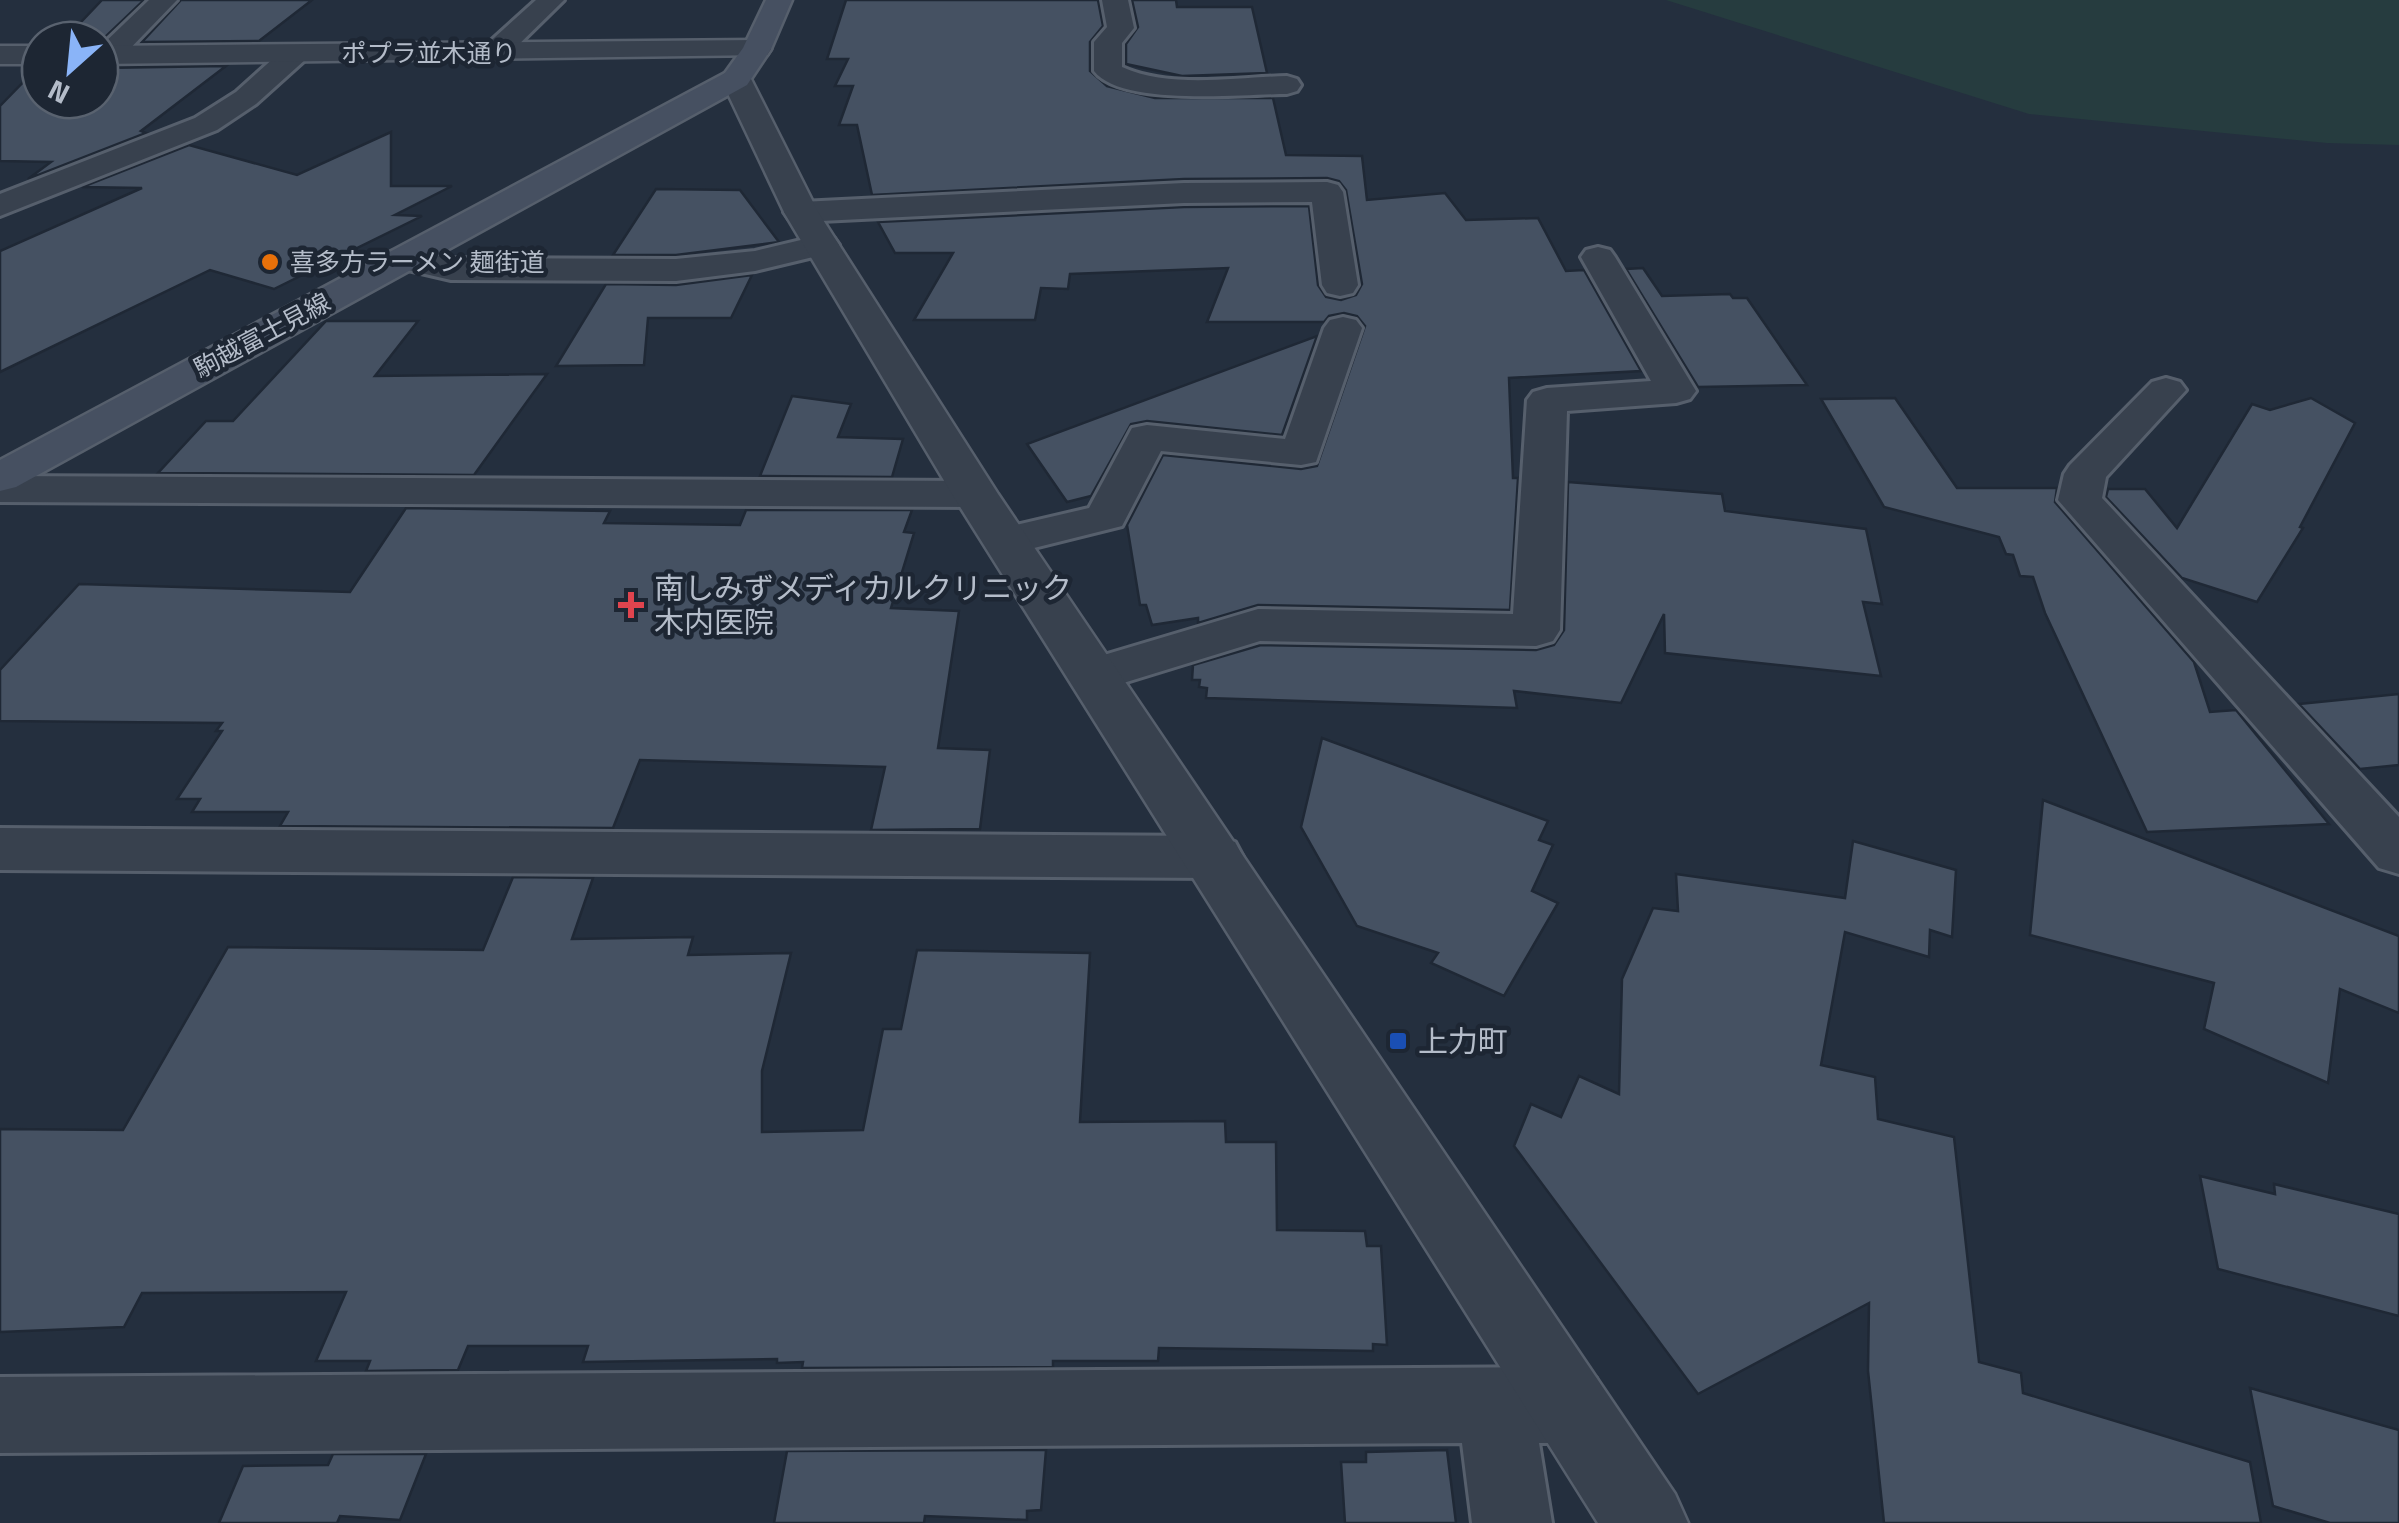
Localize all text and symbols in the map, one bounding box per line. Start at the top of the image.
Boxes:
north arrow [20,20,120,120]
street label: ポプラ並木通り [341,34,517,72]
text: N [40,69,77,116]
place label: 喜多方ラーメン 麺街道 [290,243,545,281]
marker: 喜多方ラーメン 麺街道 [259,251,281,273]
street label: 駒越富士見線 [187,283,337,387]
place label: 南しみずメディカルクリニック 木内医院 [654,565,1072,645]
marker: 南しみずメディカルクリニック 木内医院 [618,592,644,618]
place label: 上力町 [1418,1018,1508,1064]
marker: 上力町 [1387,1030,1409,1052]

